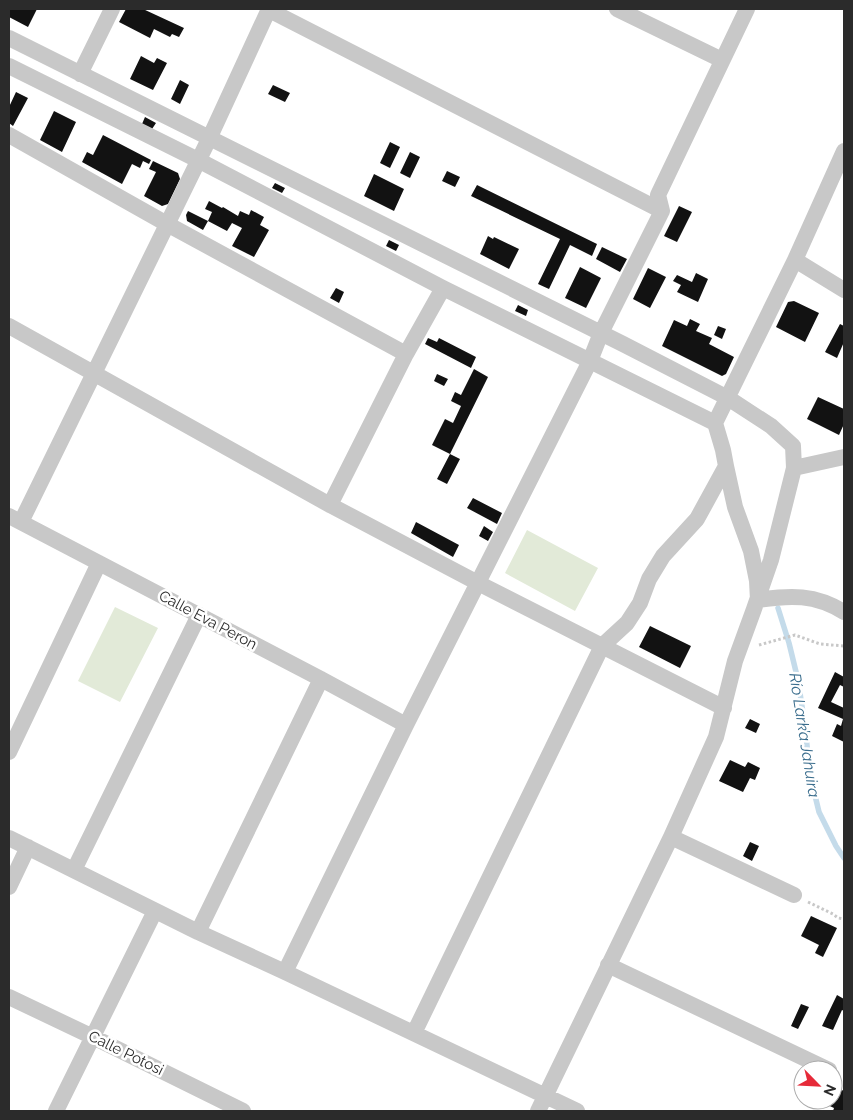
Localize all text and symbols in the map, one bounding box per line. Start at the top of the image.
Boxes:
street label: Calle Eva Peron [156,587,260,653]
water label: Río Lark’a Jahuira [785,671,824,799]
street label: Calle Potosi [85,1027,167,1079]
north arrow [793,1060,843,1110]
text: N [820,1082,839,1098]

